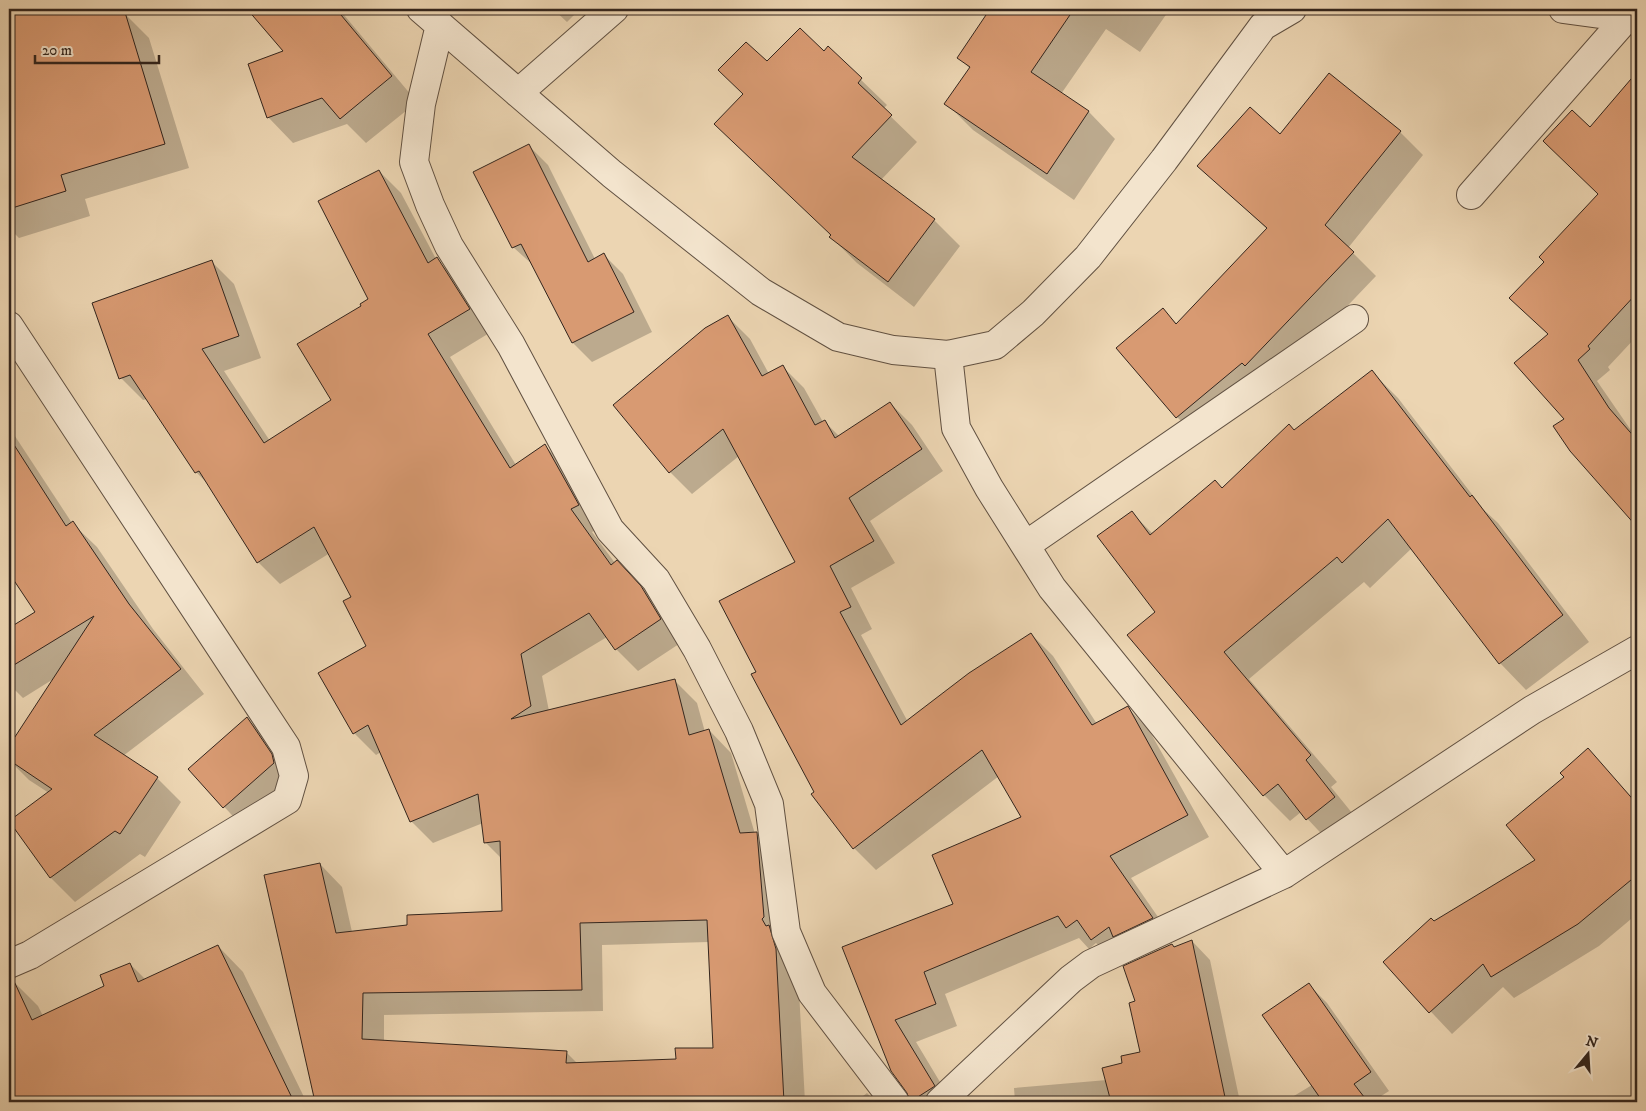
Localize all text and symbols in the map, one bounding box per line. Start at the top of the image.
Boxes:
scale bar [35,32,159,64]
text: 20 m [42,41,72,60]
north arrow [1564,1028,1614,1078]
text: N [1583,1032,1600,1053]

